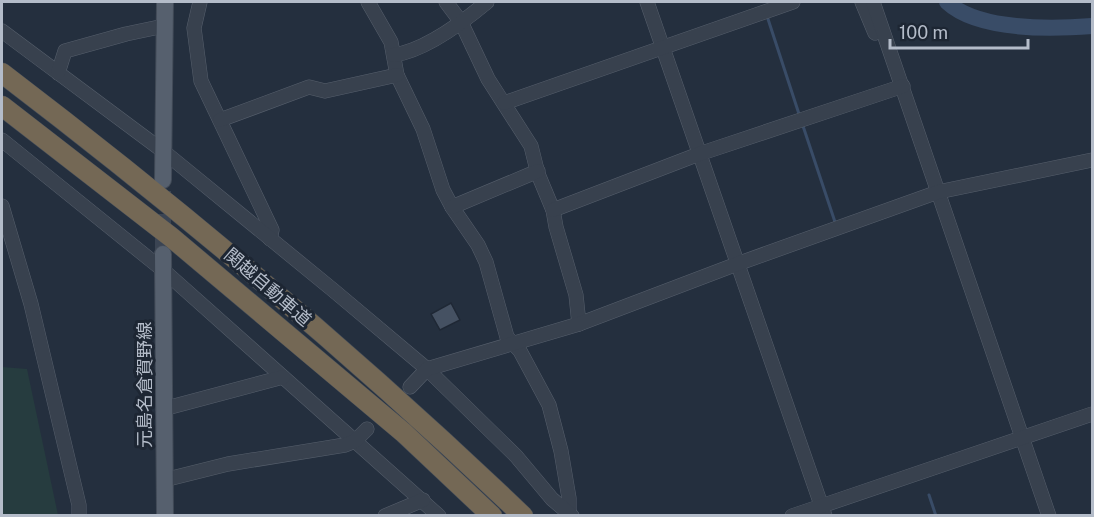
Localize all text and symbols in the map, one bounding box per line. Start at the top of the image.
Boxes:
scale bar [890,12,1028,50]
text: 100 m [899,22,948,43]
street label: 関越自動車道 [220,244,316,330]
street label: 元島名倉賀野線 [134,322,155,448]

